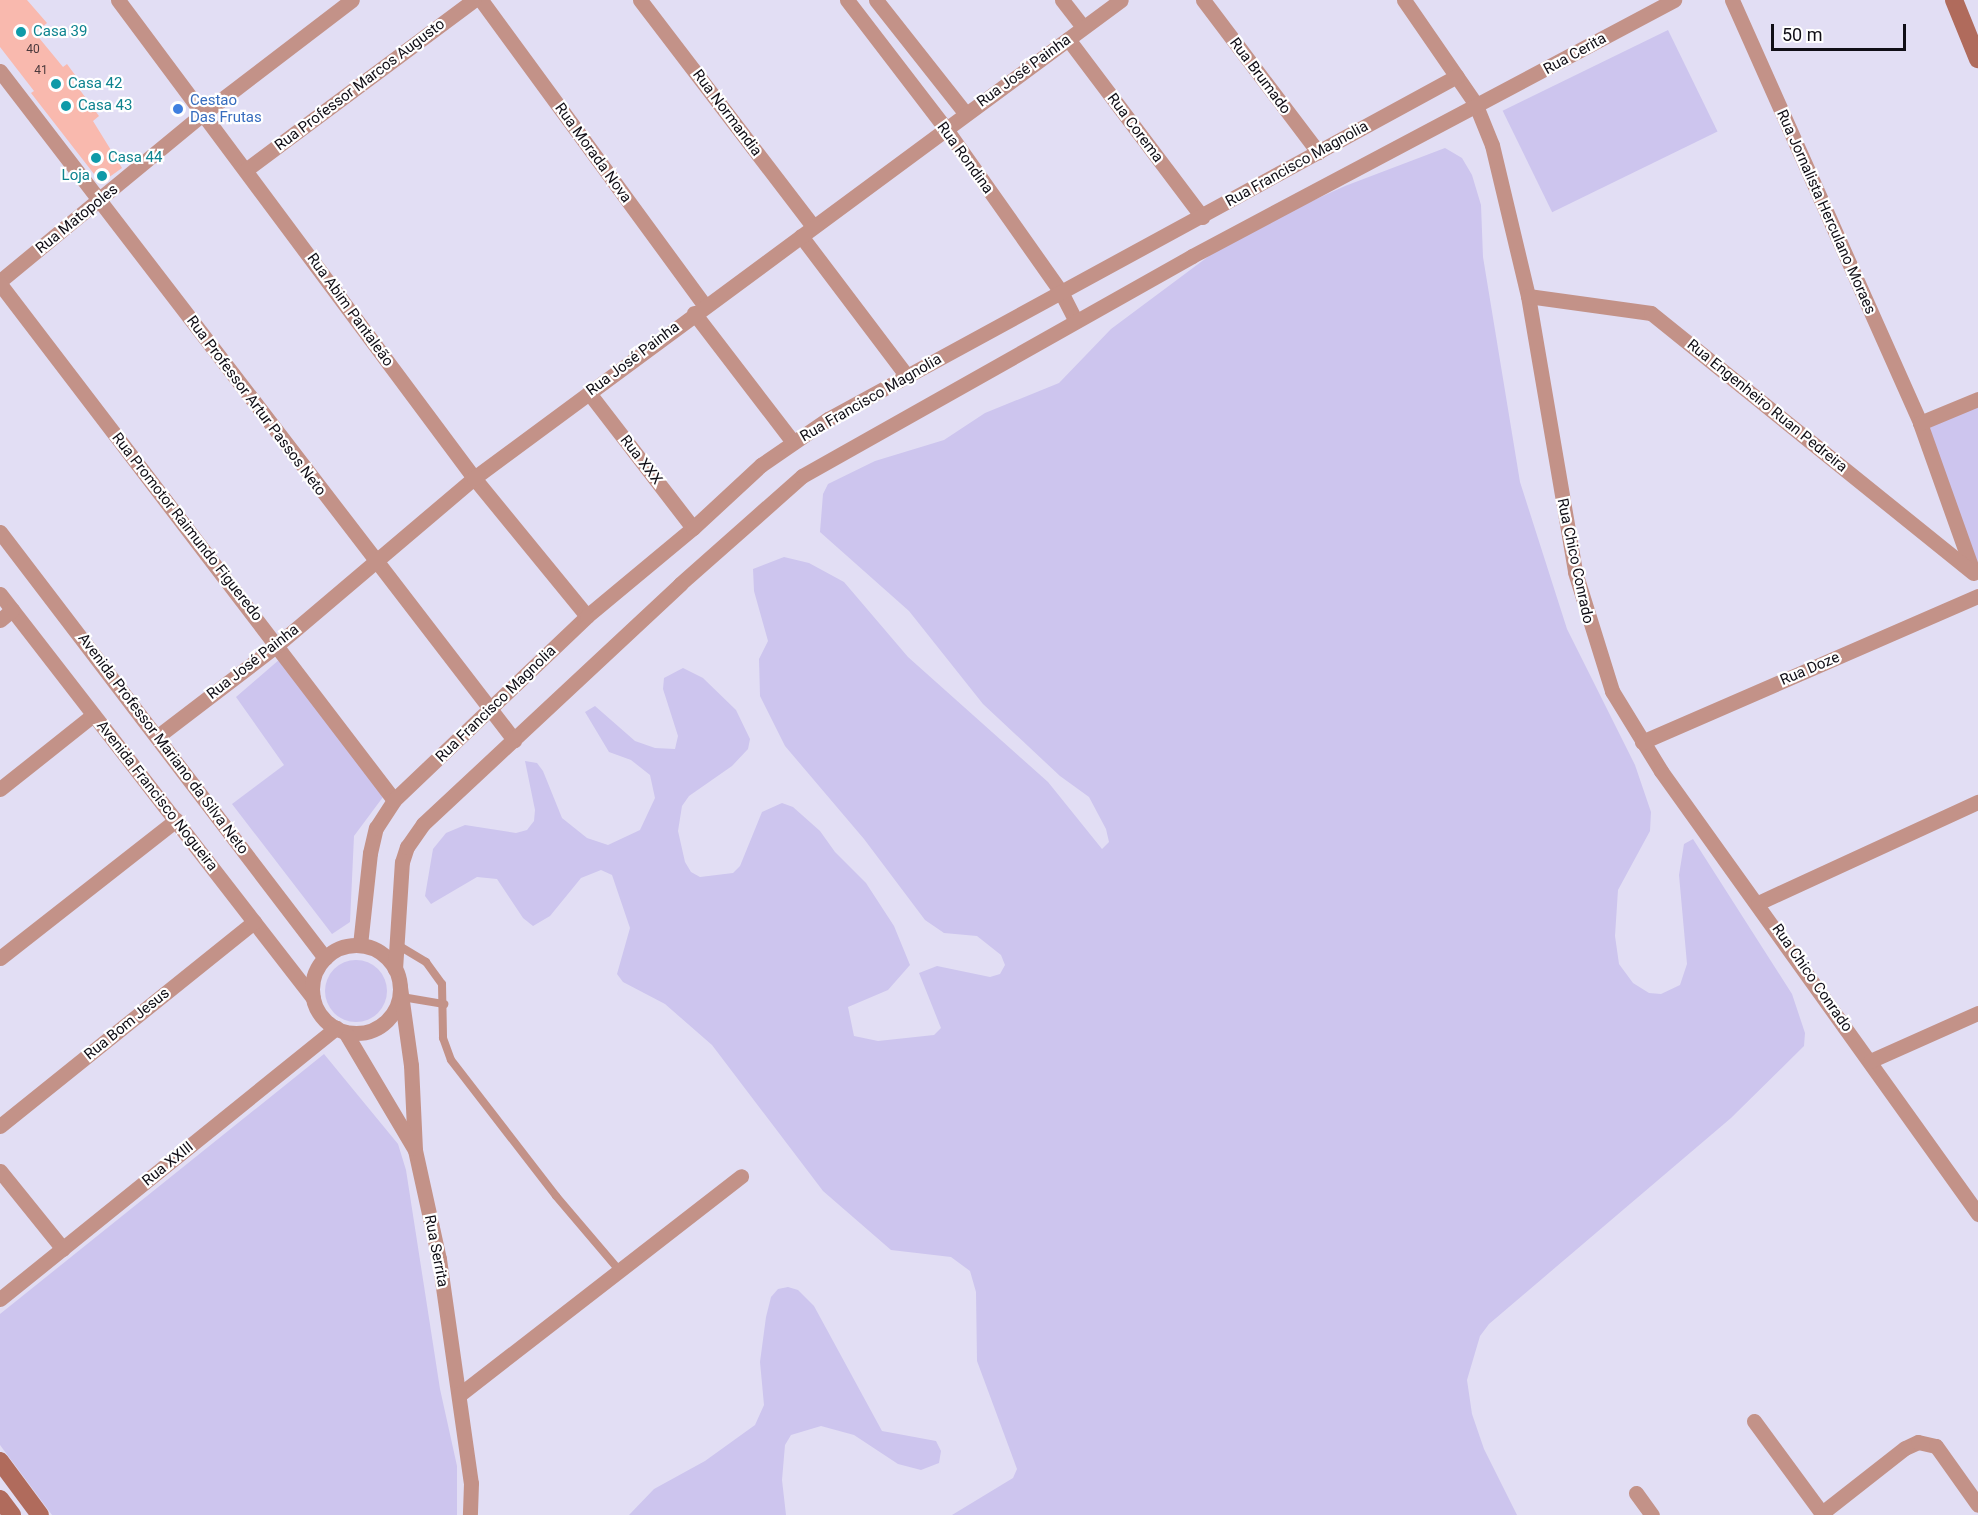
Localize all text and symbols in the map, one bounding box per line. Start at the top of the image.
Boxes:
scale bar [1774,12,1909,50]
street label: Rua Professor Marcos Augusto [272,15,448,155]
place label: Casa 39 [33,23,87,41]
text: 50 m [1782,24,1822,45]
marker: Casa 39 [14,25,28,39]
street label: Rua Cerita [1541,29,1609,79]
street label: Rua José Painha [974,31,1074,111]
street label: Rua Brumado [1226,34,1294,118]
house number: 40 [26,43,40,57]
house number: 41 [34,64,48,78]
street label: Rua Normandia [689,66,765,160]
place label: Casa 42 [68,75,122,93]
marker: Casa 42 [49,77,63,91]
street label: Rua Corema [1103,90,1167,166]
place label: Cestao Das Frutas [190,91,262,126]
place label: Casa 43 [78,97,132,115]
marker: Casa 43 [59,99,73,113]
street label: Rua Morada Nova [551,100,635,206]
marker: Cestao Das Frutas [171,102,185,116]
street label: Rua Jornalista Herculano Moraes [1773,107,1879,317]
street label: Rua Francisco Magnolia [1223,117,1371,211]
street label: Rua Rondina [933,119,997,197]
place label: Casa 44 [108,149,162,167]
marker: Casa 44 [89,151,103,165]
place label: Loja [62,167,90,185]
marker: Loja [95,169,109,183]
street label: Rua Matopoles [32,180,122,258]
street label: Rua Abim Pantaleão [303,250,397,370]
street label: Rua Professor Artur Passos Neto [182,313,330,499]
street label: Rua José Painha [583,318,683,400]
street label: Rua Engenheiro Ruan Pedreira [1683,336,1851,476]
street label: Rua Francisco Magnolia [797,350,945,446]
street label: Rua Promotor Raimundo Figueredo [108,429,266,625]
street label: Rua XXX [616,432,666,488]
street label: Rua Chico Conrado [1553,497,1597,625]
street label: Rua José Painha [204,621,302,703]
street label: Avenida Professor Mariano da Silva Neto [74,630,252,858]
street label: Rua Francisco Magnolia [432,642,560,766]
street label: Rua Doze [1778,648,1842,690]
street label: Avenida Francisco Nogueira [93,717,221,875]
street label: Rua Chico Conrado [1768,921,1856,1035]
street label: Rua Bom Jesus [81,984,173,1064]
street label: Rua XXIII [139,1138,197,1190]
street label: Rua Serrita [420,1213,452,1289]

